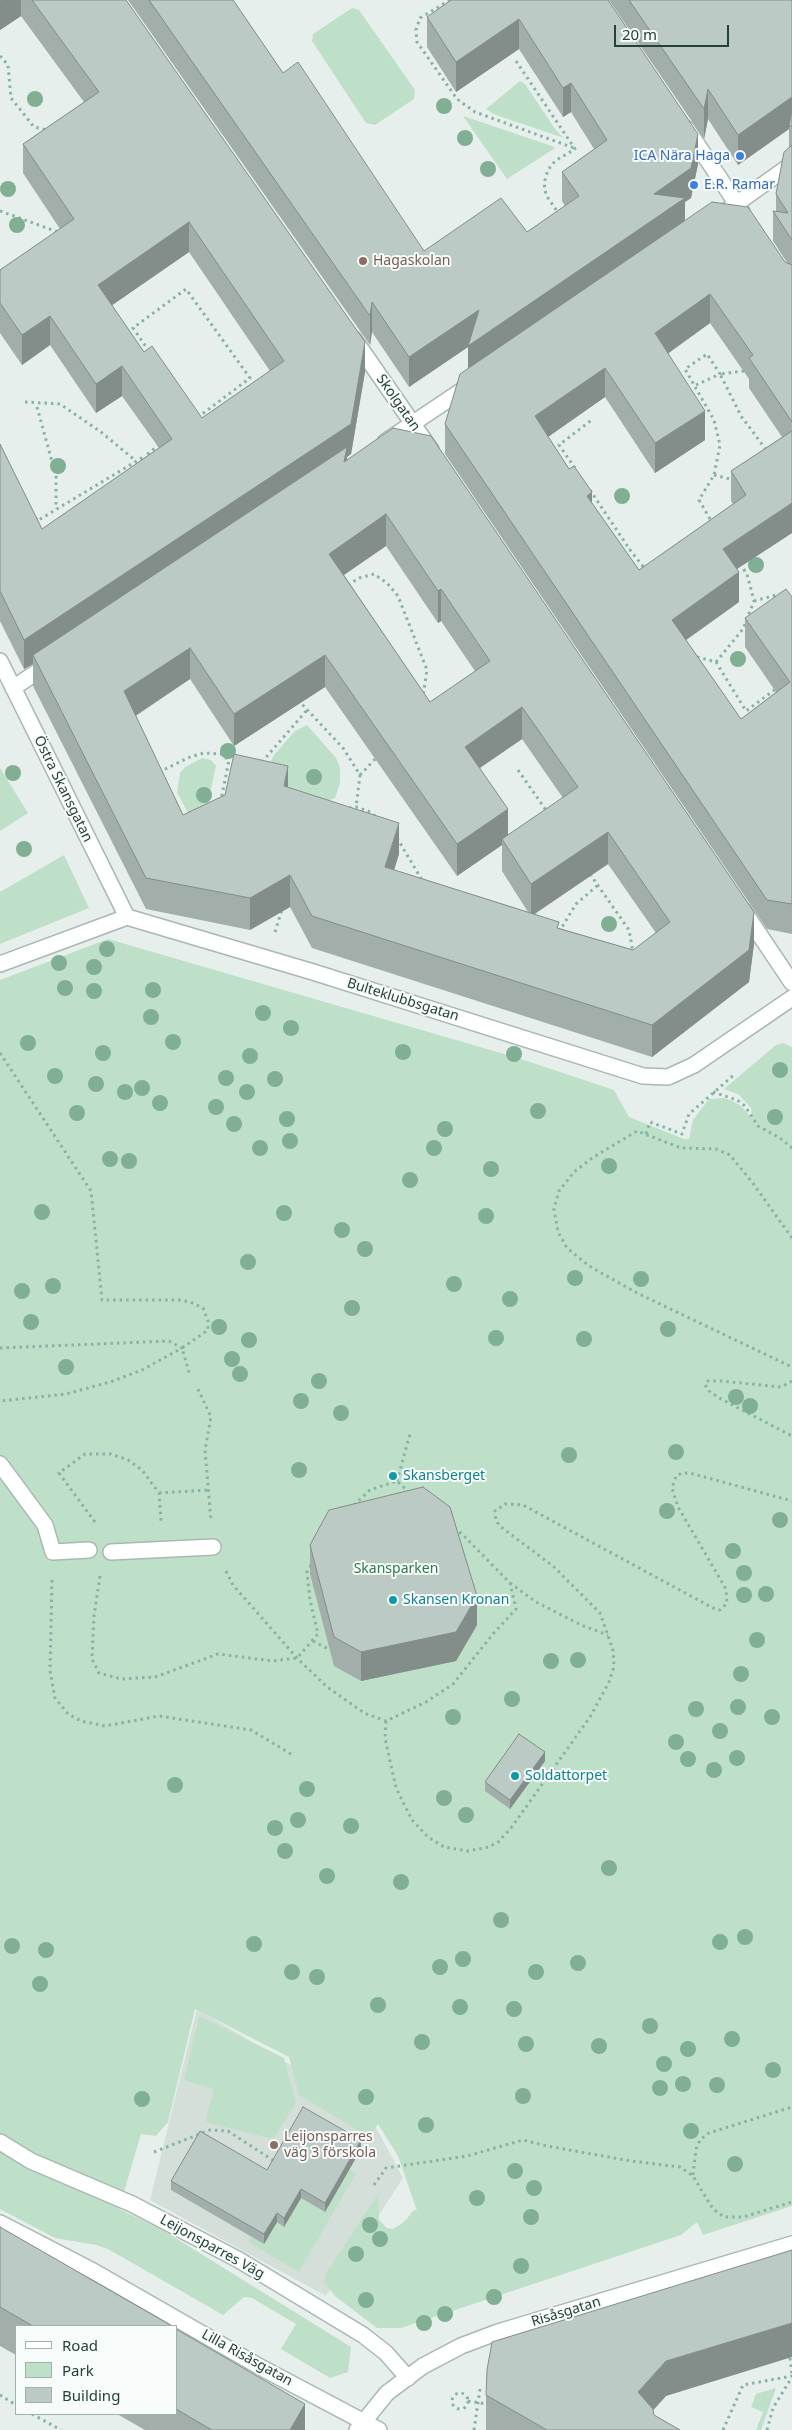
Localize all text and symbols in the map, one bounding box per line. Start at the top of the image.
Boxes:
scale bar [617,15,732,47]
text: 20 m [622,24,657,44]
place label: ICA Nära Haga [634,148,730,164]
marker: ICA Nära Haga [734,150,746,162]
place label: E.R. Ramar [704,177,775,193]
marker: E.R. Ramar [688,179,700,191]
place label: Hagaskolan [373,253,450,269]
marker: Hagaskolan [357,255,369,267]
street label: Skolgatan [372,371,424,435]
street label: Östra Skansgatan [30,733,96,845]
street label: Bulteklubbsgatan [345,975,461,1025]
place label: Skansberget [403,1468,485,1484]
marker: Skansberget [387,1470,399,1482]
park label: Skansparken [354,1561,438,1577]
place label: Skansen Kronan [403,1592,509,1608]
marker: Skansen Kronan [387,1594,399,1606]
place label: Soldattorpet [525,1768,607,1784]
marker: Soldattorpet [509,1770,521,1782]
place label: Leijonsparres väg 3 förskola [284,2129,376,2162]
marker: Leijonsparres väg 3 förskola [268,2139,280,2151]
street label: Leijonsparres Väg [157,2211,267,2283]
street label: Risåsgatan [529,2293,603,2331]
legend [15,2325,178,2415]
street label: Lilla Risåsgatan [199,2326,295,2390]
text: Road [62,2335,98,2355]
text: Park [62,2360,94,2380]
text: Building [62,2385,120,2405]

